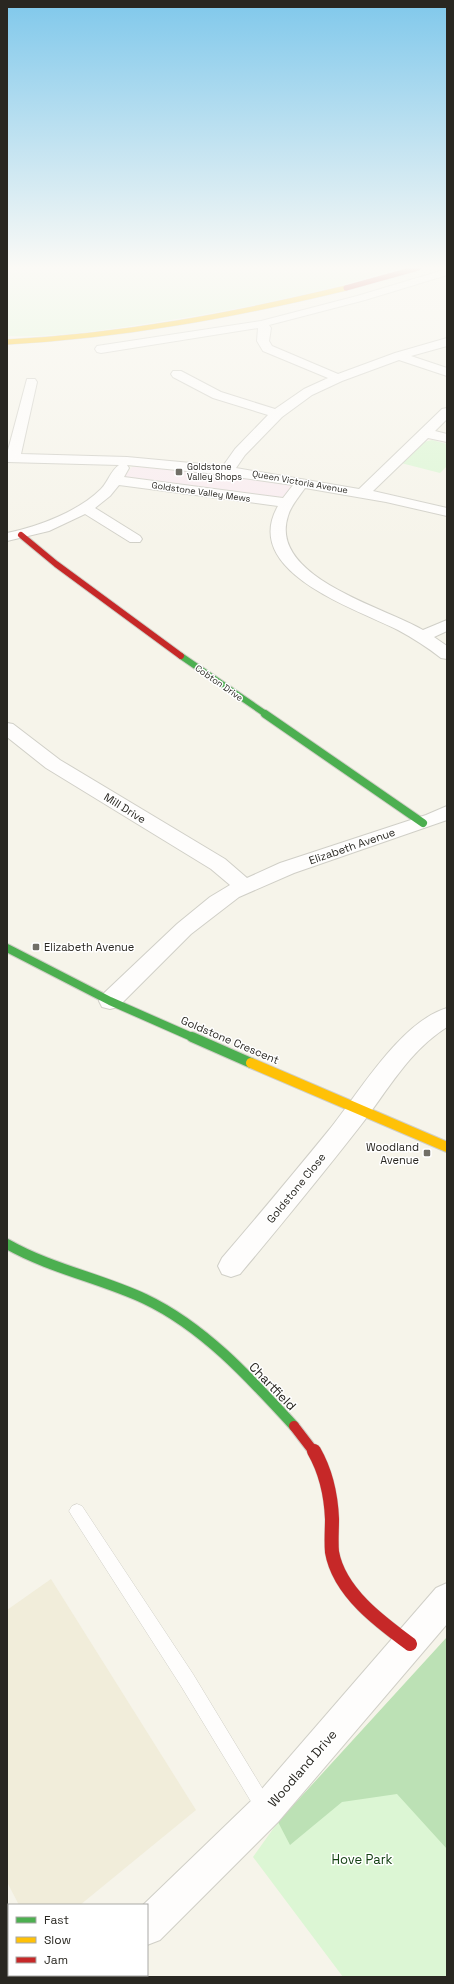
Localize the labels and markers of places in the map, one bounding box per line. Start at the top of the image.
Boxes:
place label: Goldstone Valley Shops [187,461,242,483]
marker: Goldstone Valley Shops [174,467,184,477]
place label: Elizabeth Avenue [44,940,134,954]
marker: Elizabeth Avenue [31,942,41,952]
place label: Woodland Avenue [366,1140,419,1167]
marker: Woodland Avenue [422,1148,432,1158]

